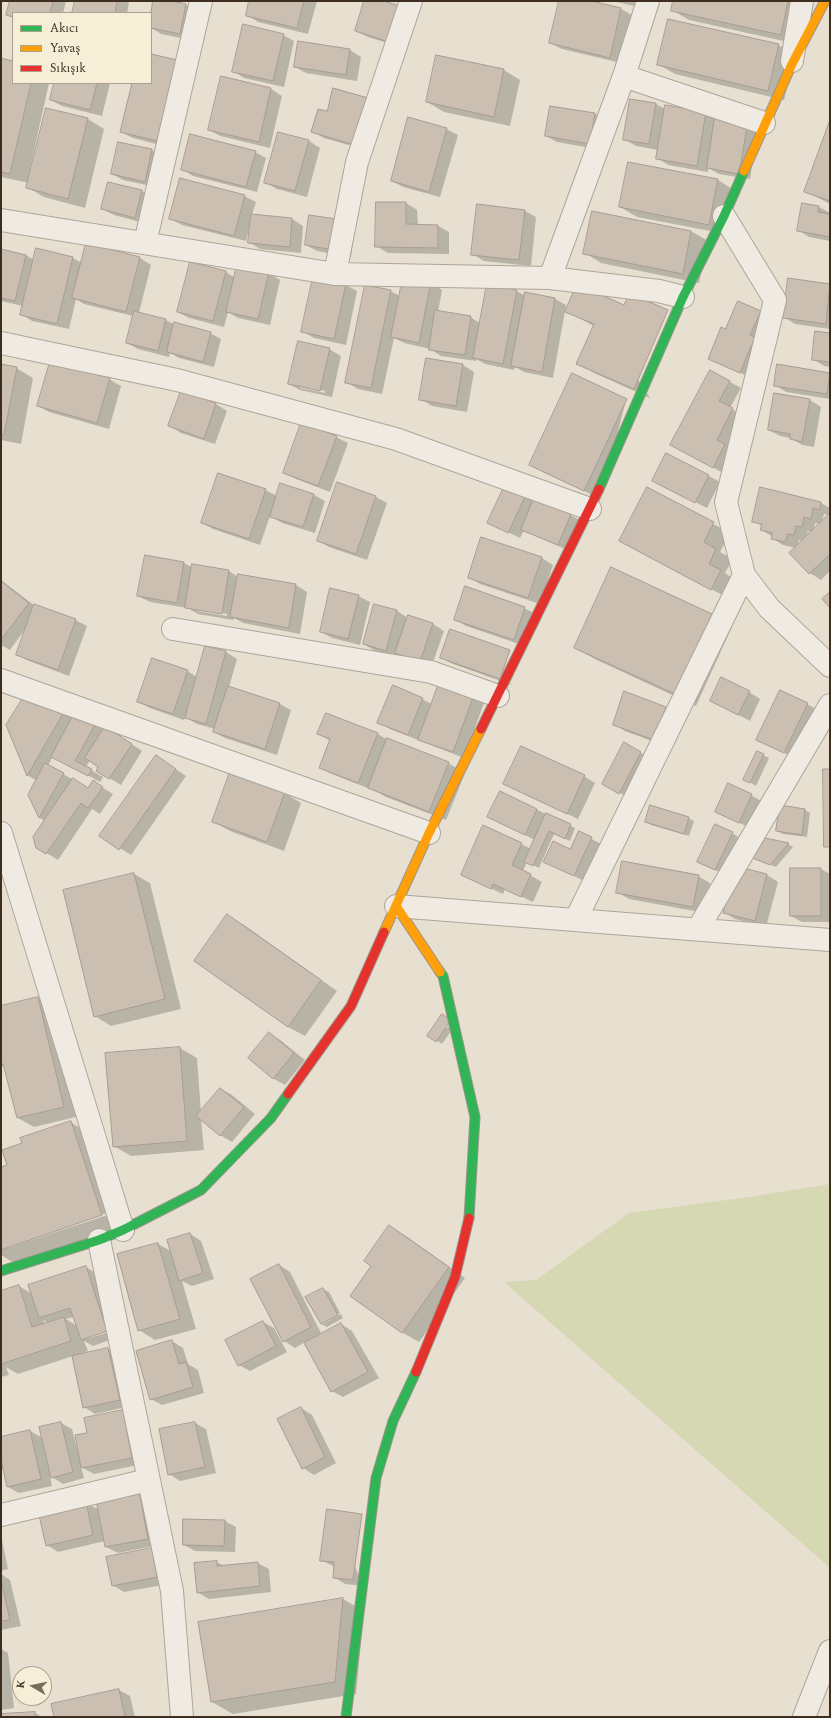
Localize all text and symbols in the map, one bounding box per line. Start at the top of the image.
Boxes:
legend [12,12,152,84]
text: Akıcı [50,19,79,38]
text: Yavaş [50,39,80,58]
text: Sıkışık [50,59,86,78]
north arrow [12,1666,52,1706]
text: K [12,1679,30,1690]

